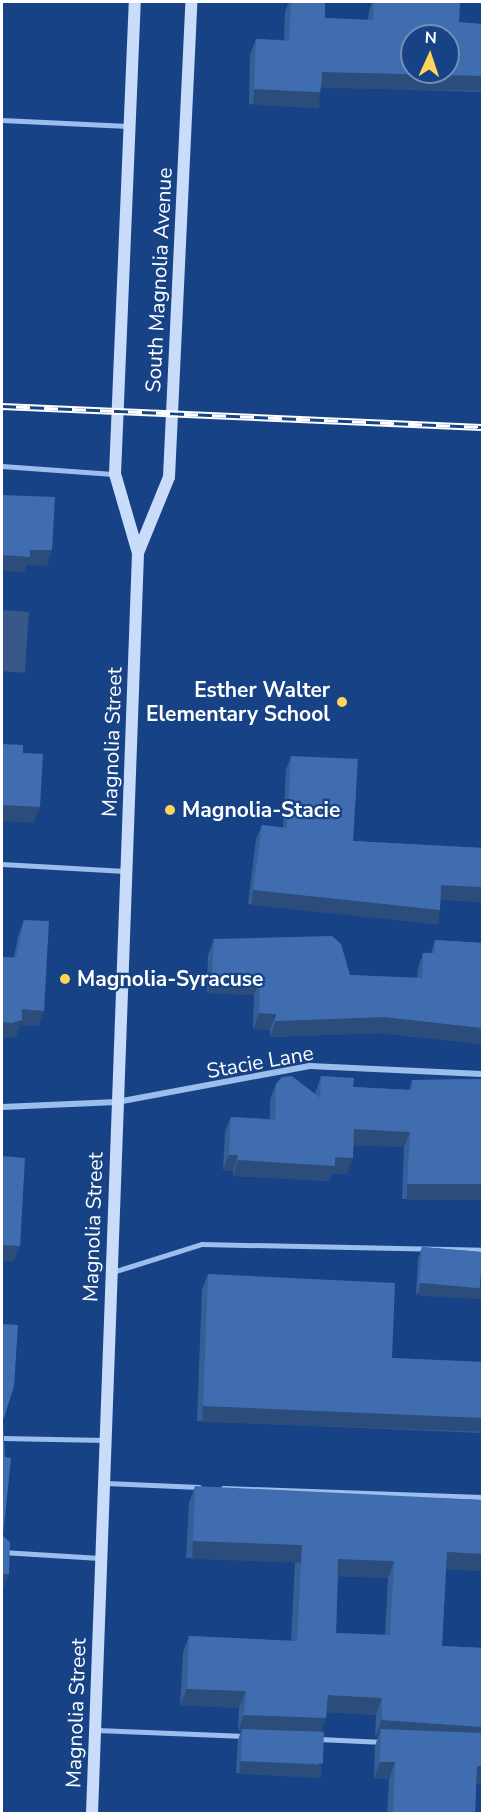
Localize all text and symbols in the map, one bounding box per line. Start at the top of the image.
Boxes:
north arrow [400,24,460,84]
text: N [424,27,437,49]
street label: South Magnolia Avenue [141,167,177,393]
street label: Magnolia Street [97,667,127,817]
place label: Esther Walter Elementary School [146,677,330,727]
marker: Esther Walter Elementary School [335,695,349,709]
place label: Magnolia-Stacie [182,797,340,823]
marker: Magnolia-Stacie [163,803,177,817]
place label: Magnolia-Syracuse [77,966,263,992]
marker: Magnolia-Syracuse [58,972,72,986]
street label: Stacie Lane [205,1040,315,1084]
street label: Magnolia Street [78,1152,108,1302]
street label: Magnolia Street [61,1638,91,1788]

